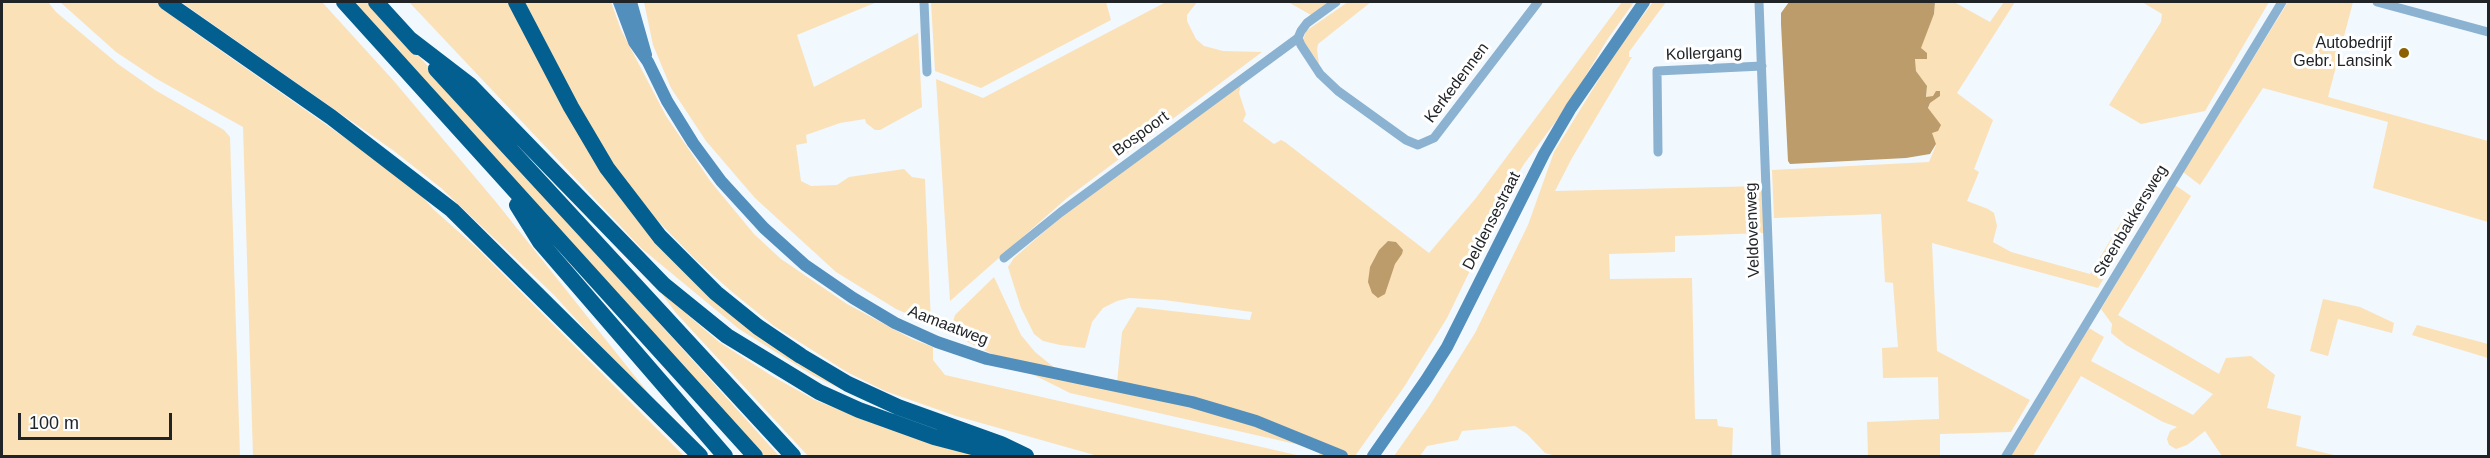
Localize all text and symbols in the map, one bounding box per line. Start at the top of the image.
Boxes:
place label: Autobedrijf Gebr. Lansink [2293,34,2392,72]
street label: Kerkedennen [1421,39,1493,127]
street label: Kollergang [1665,43,1743,65]
marker: Autobedrijf Gebr. Lansink [2397,46,2411,60]
street label: Bospoort [1109,107,1173,161]
street label: Steenbakkersweg [2090,162,2172,280]
street label: Deldensestraat [1459,169,1525,273]
street label: Veldovenweg [1742,182,1764,278]
street label: Aamaatweg [905,302,991,350]
scale bar [21,401,176,439]
text: 100 m [29,413,79,433]

